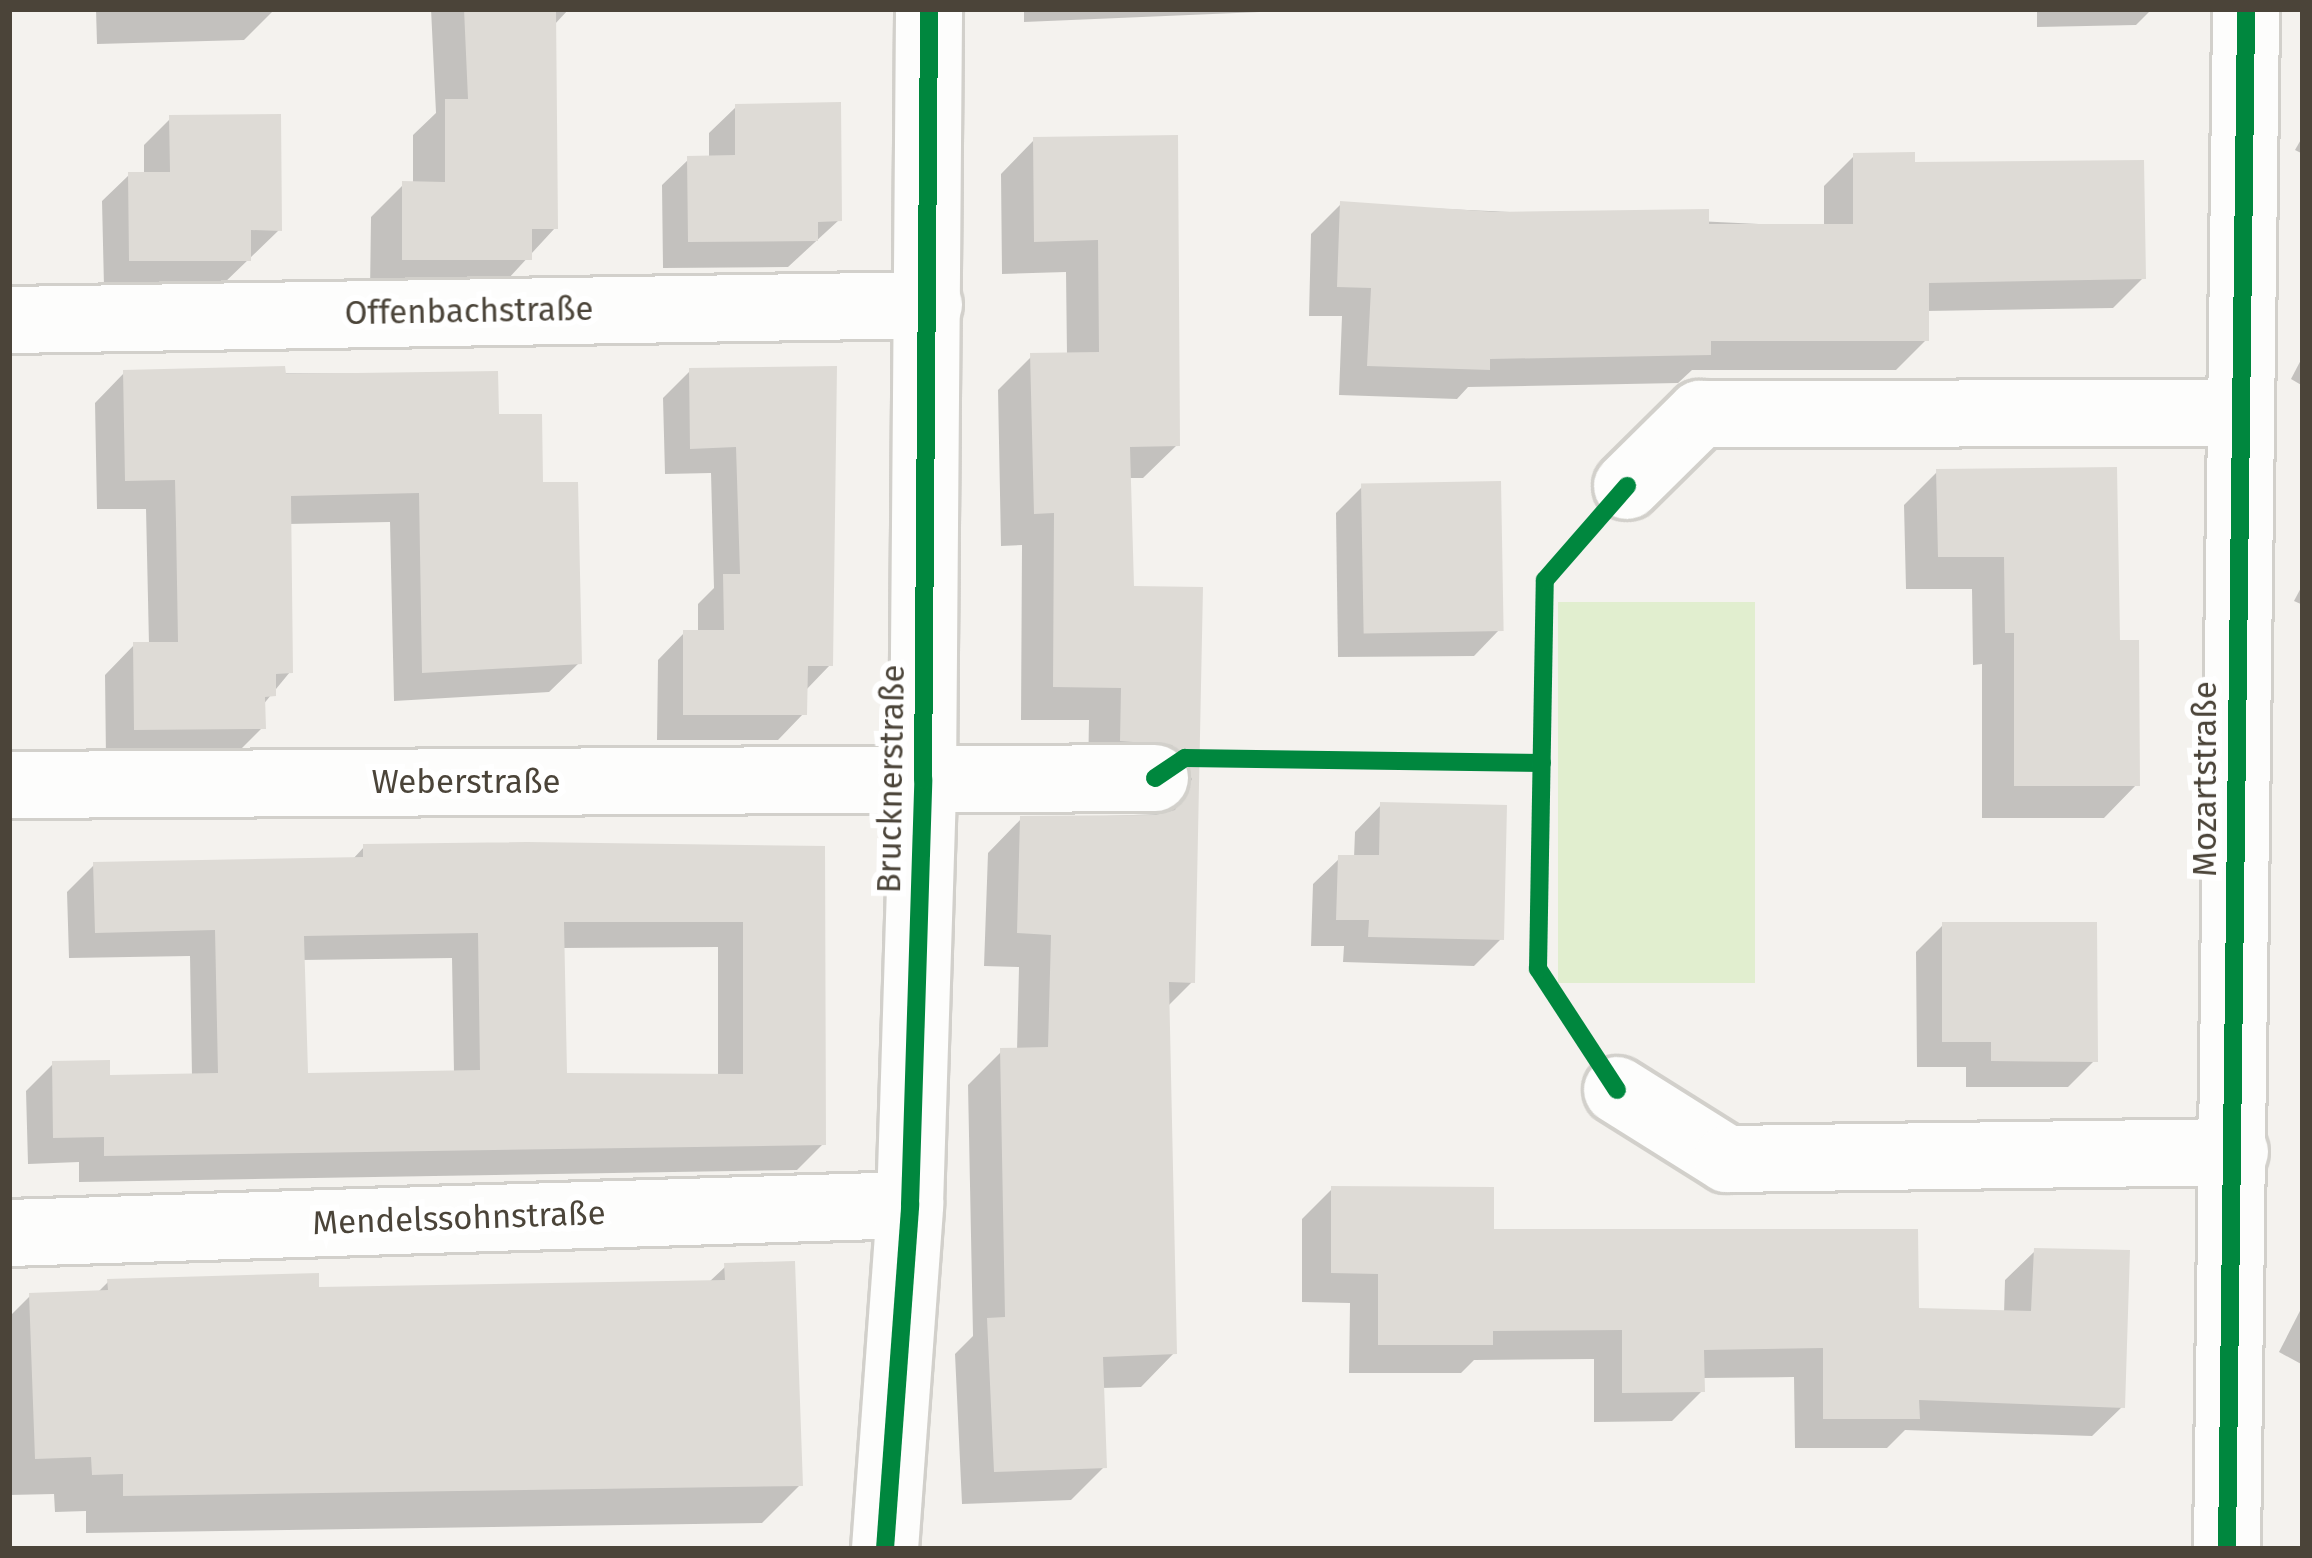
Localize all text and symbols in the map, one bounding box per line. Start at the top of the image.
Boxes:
street label: Offenbachstraße [344,290,594,334]
street label: Brucknerstraße [870,664,914,894]
street label: Mozartstraße [2186,681,2226,877]
street label: Weberstraße [371,763,561,803]
street label: Mendelssohnstraße [312,1194,606,1244]

